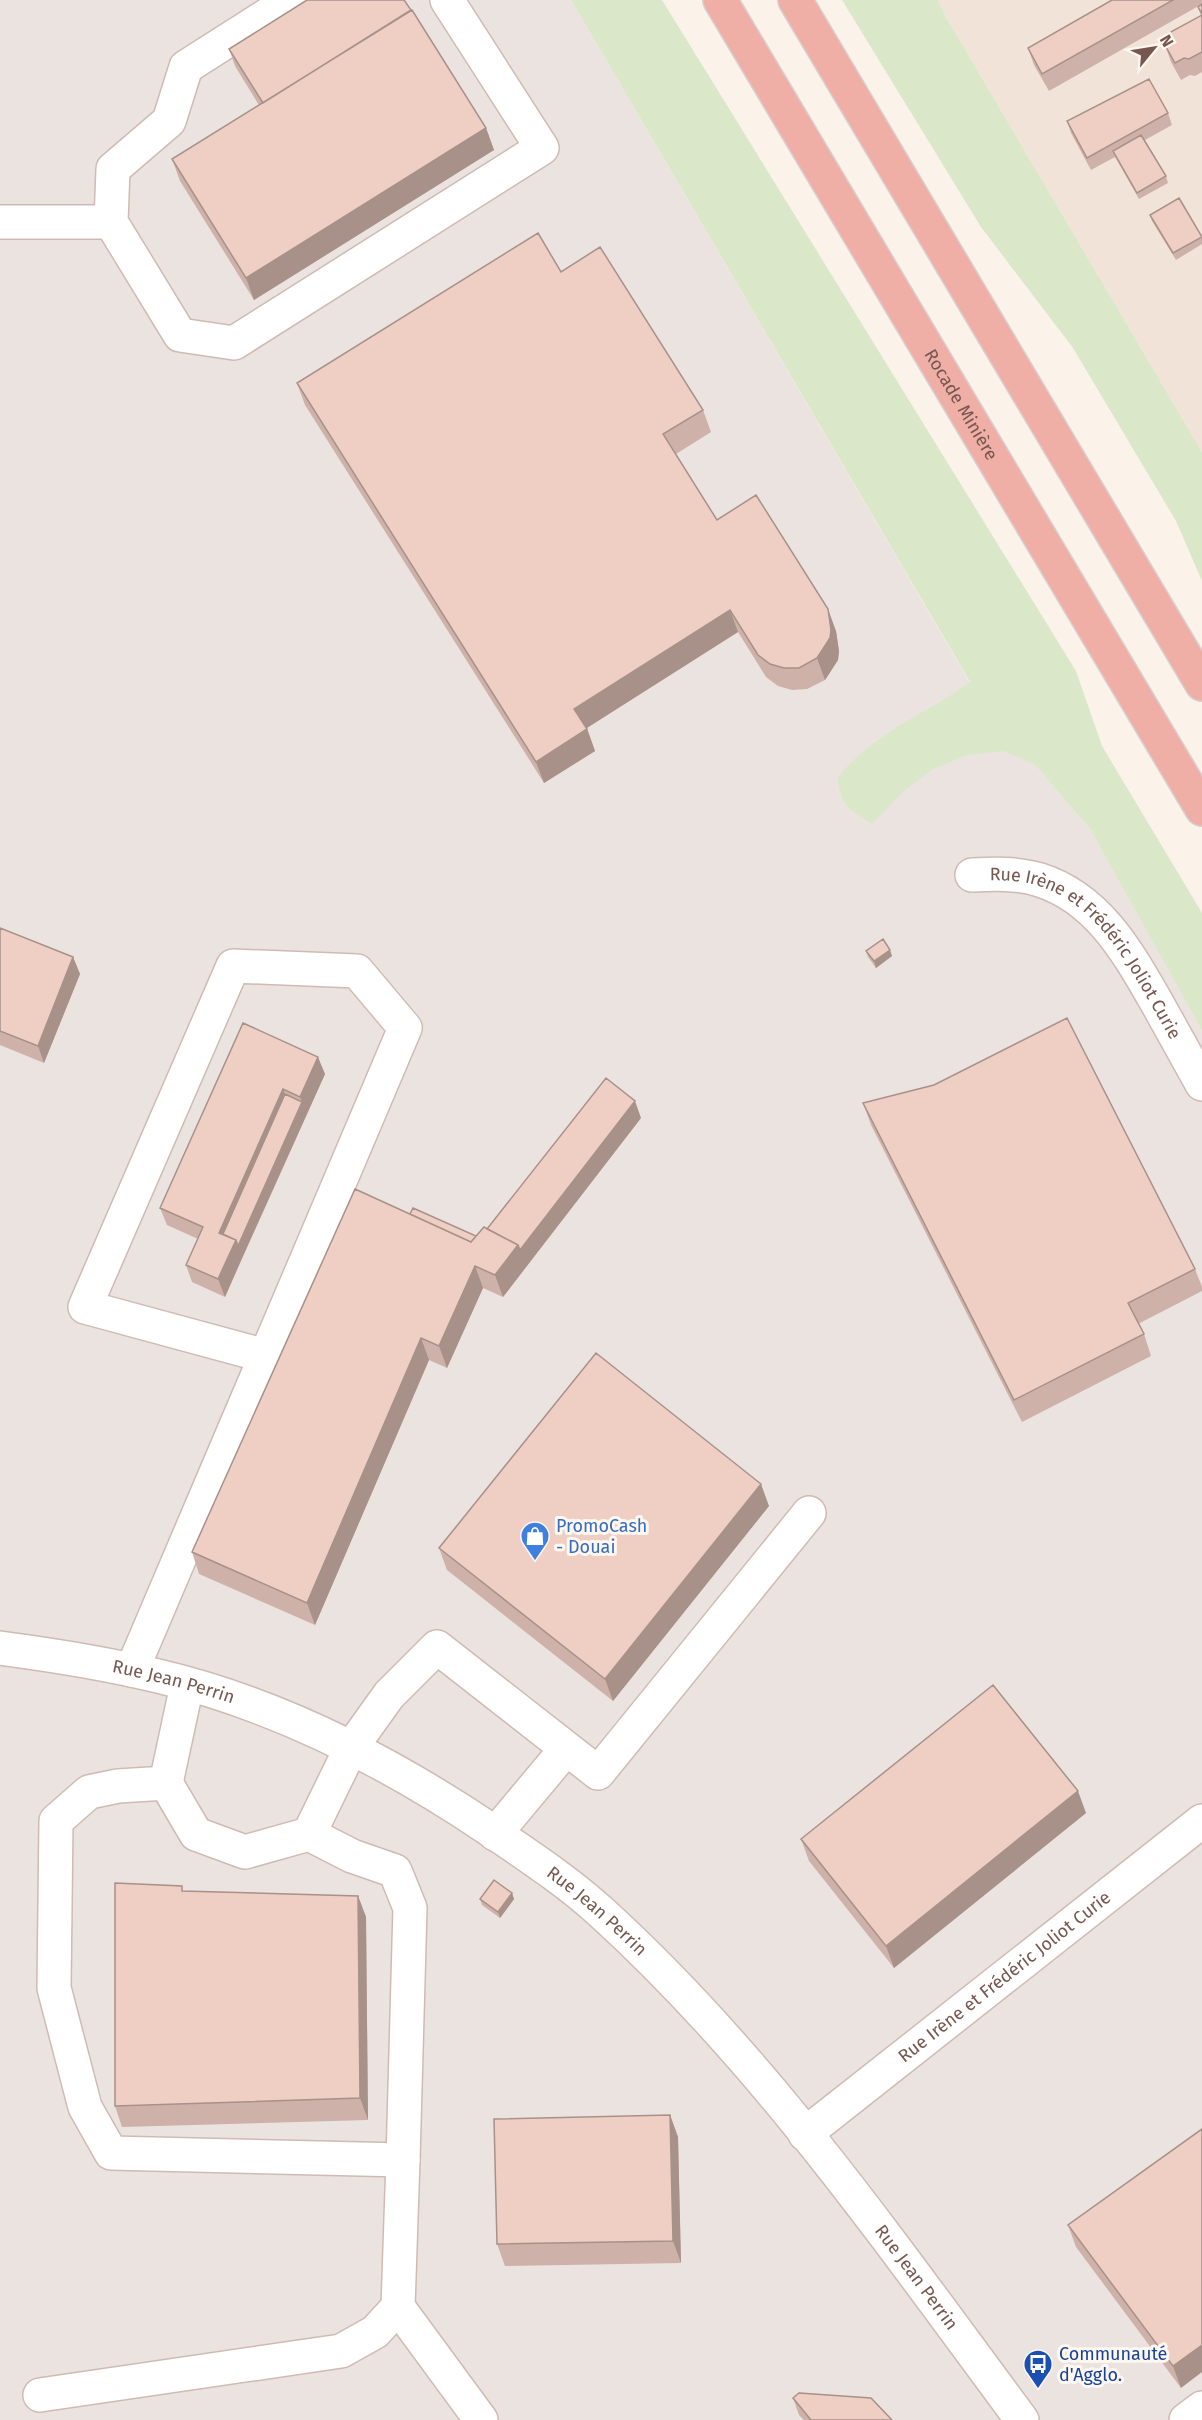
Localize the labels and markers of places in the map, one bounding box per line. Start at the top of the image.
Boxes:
place label: PromoCash - Douai [556,1515,647,1558]
shop icon: PromoCash - Douai [519,1520,551,1562]
place label: Communauté d'Agglo. [1059,2343,1167,2386]
bus stop icon: Communauté d'Agglo. [1022,2348,1054,2390]

